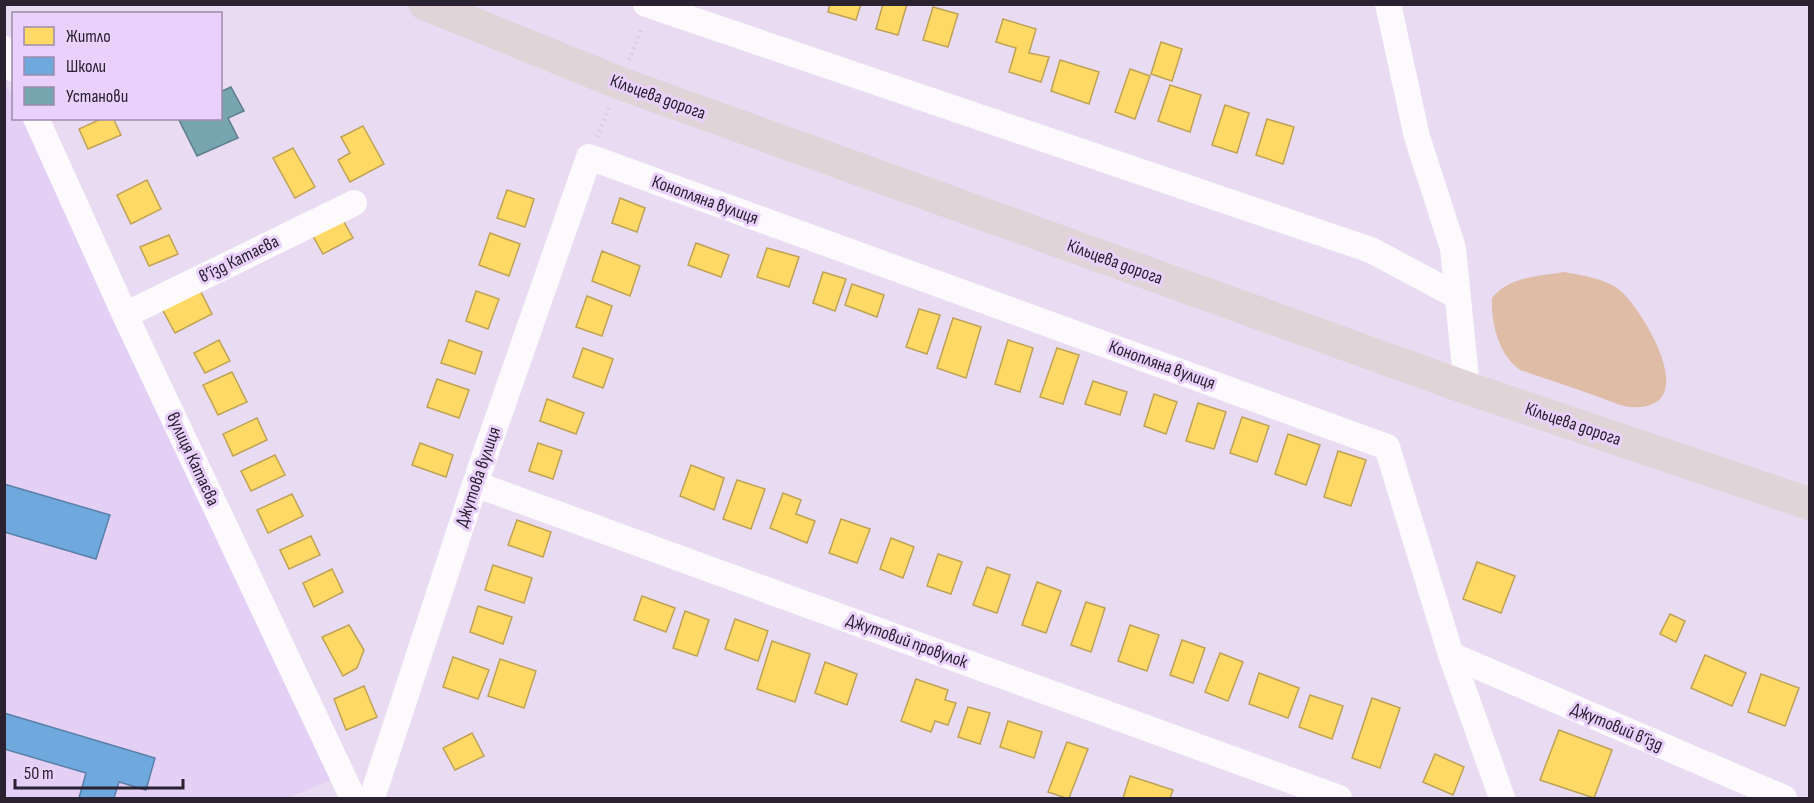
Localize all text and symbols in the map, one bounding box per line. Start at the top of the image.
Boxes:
legend [12,12,222,120]
text: Житло [66,26,111,47]
text: Школи [66,56,106,77]
street label: Кільцева дорога [607,70,709,124]
text: Установи [66,86,128,107]
street label: Конопляна вулиця [649,171,761,229]
street label: в’їзд Катаєва [196,231,282,287]
street label: Кільцева дорога [1064,235,1166,289]
street label: Конопляна вулиця [1106,336,1218,394]
street label: Кільцева дорога [1522,398,1624,450]
street label: вулиця Катаєва [162,409,224,509]
street label: Джутова вулиця [451,424,505,530]
street label: Джутовий провулок [844,609,971,673]
street label: Джутовий в’їзд [1568,698,1666,756]
scale bar [15,752,183,790]
text: 50 m [24,763,54,784]

